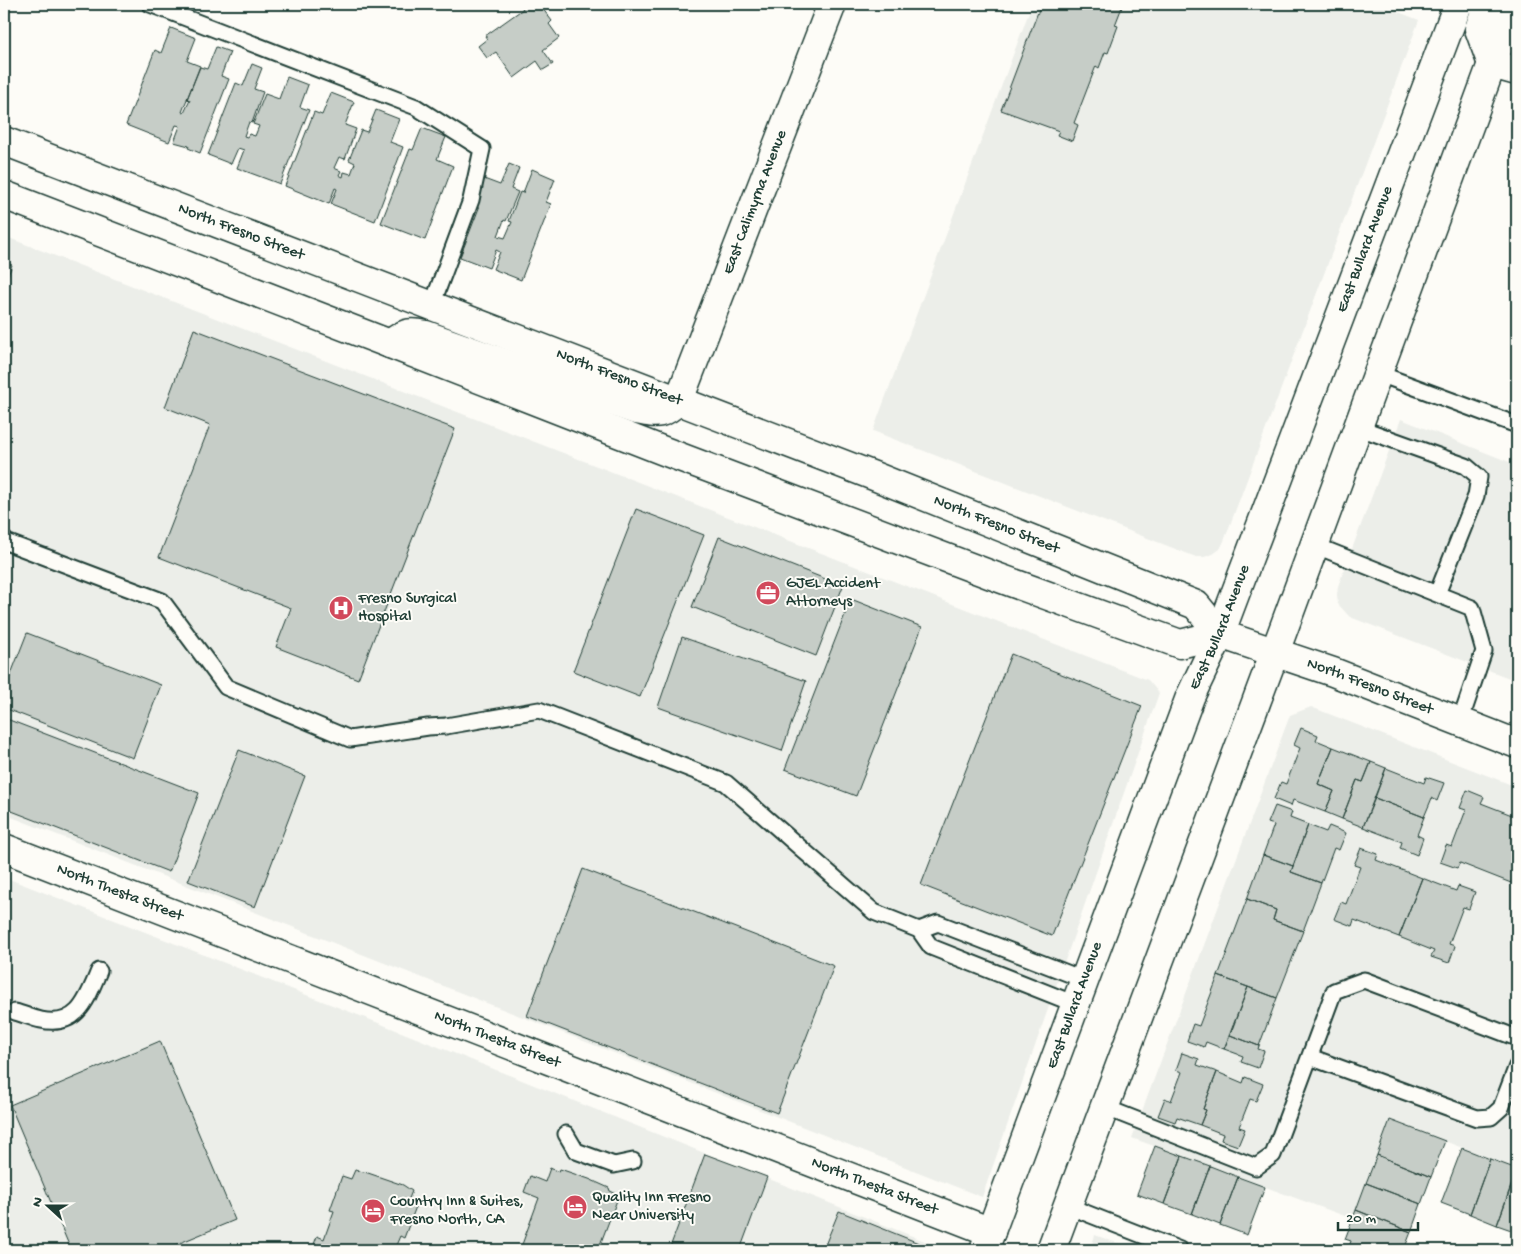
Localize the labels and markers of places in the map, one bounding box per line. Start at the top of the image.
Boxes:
place label: GJEL Accident Attorneys [786,575,881,612]
office icon: GJEL Accident Attorneys [755,580,781,606]
place label: Fresno Surgical Hospital [357,590,457,627]
hospital icon: Fresno Surgical Hospital [328,595,354,621]
place label: Quality Inn Fresno Near University [592,1189,711,1226]
place label: Country Inn & Suites, Fresno North, CA [389,1193,524,1230]
hotel icon: Quality Inn Fresno Near University [562,1194,588,1220]
hotel icon: Country Inn & Suites, Fresno North, CA [360,1198,386,1224]

